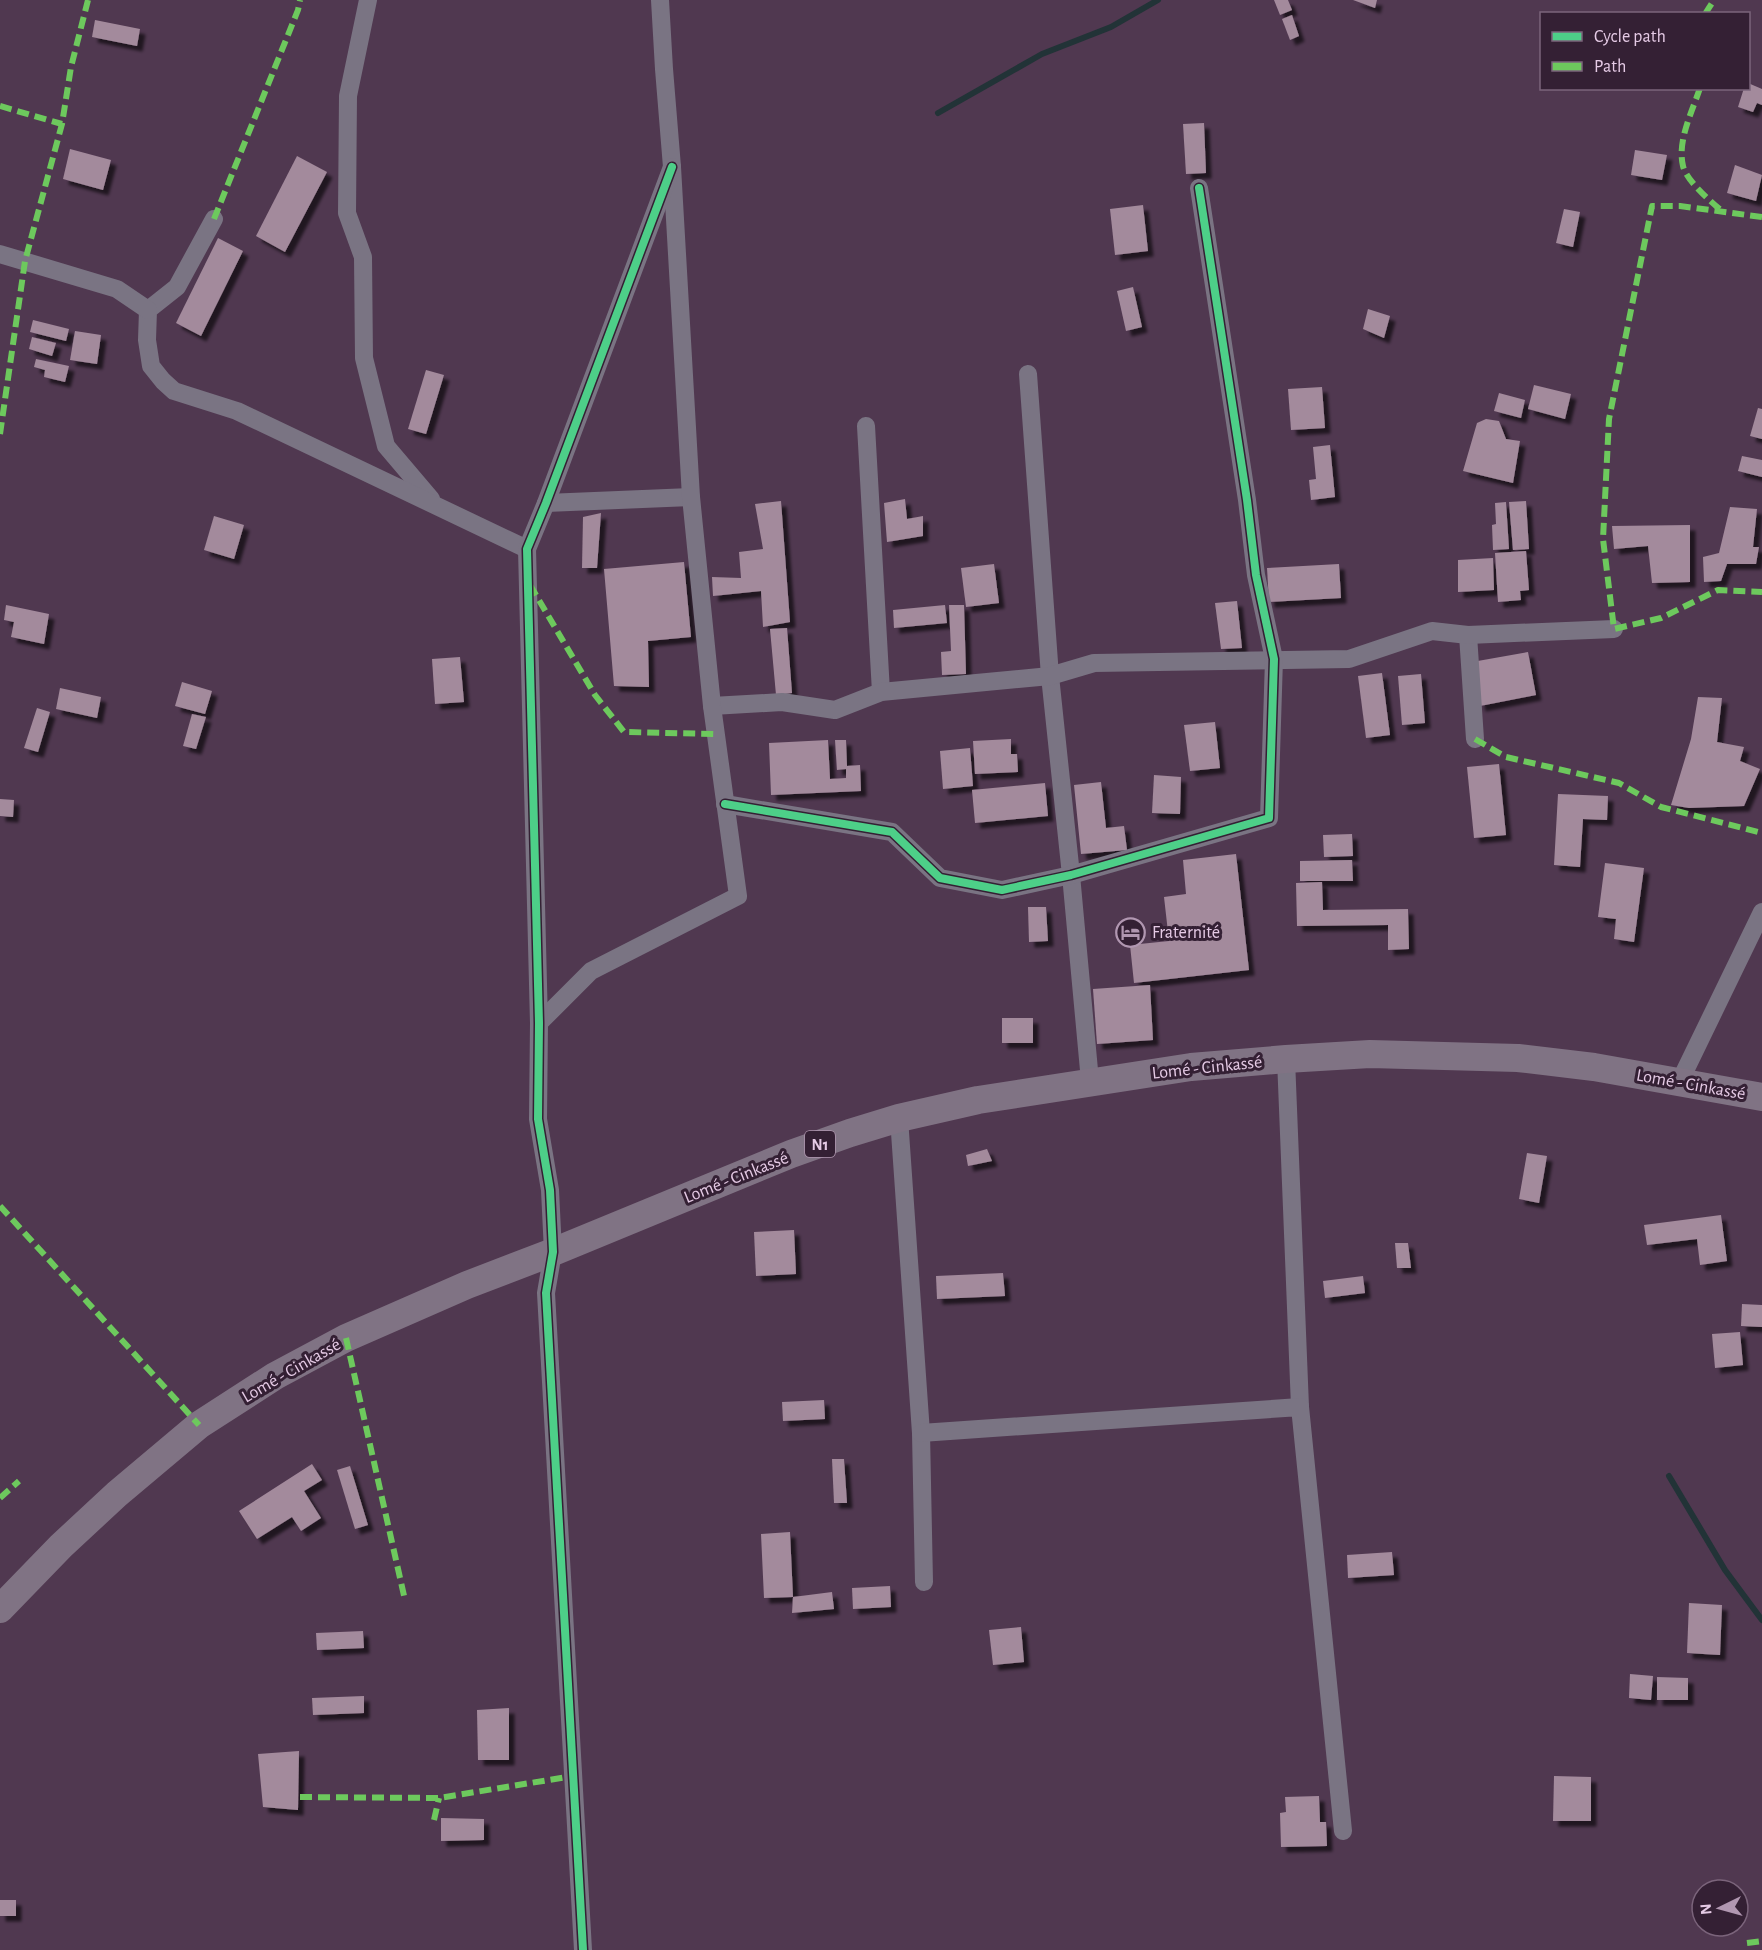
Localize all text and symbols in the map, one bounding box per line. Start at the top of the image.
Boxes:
legend [1540,12,1750,90]
text: Cycle path [1594,28,1666,46]
text: Path [1594,58,1626,76]
hotel icon: Fraternité [1115,916,1147,948]
place label: Fraternité [1152,924,1220,942]
street label: Lomé - Cinkassé [1151,1053,1263,1083]
street label: Lomé - Cinkassé [1635,1066,1747,1103]
road number: N1 [805,1131,835,1157]
street label: Lomé - Cinkassé [682,1149,791,1207]
street label: Lomé - Cinkassé [239,1335,344,1406]
north arrow [1690,1878,1750,1938]
text: N [1698,1903,1715,1915]

